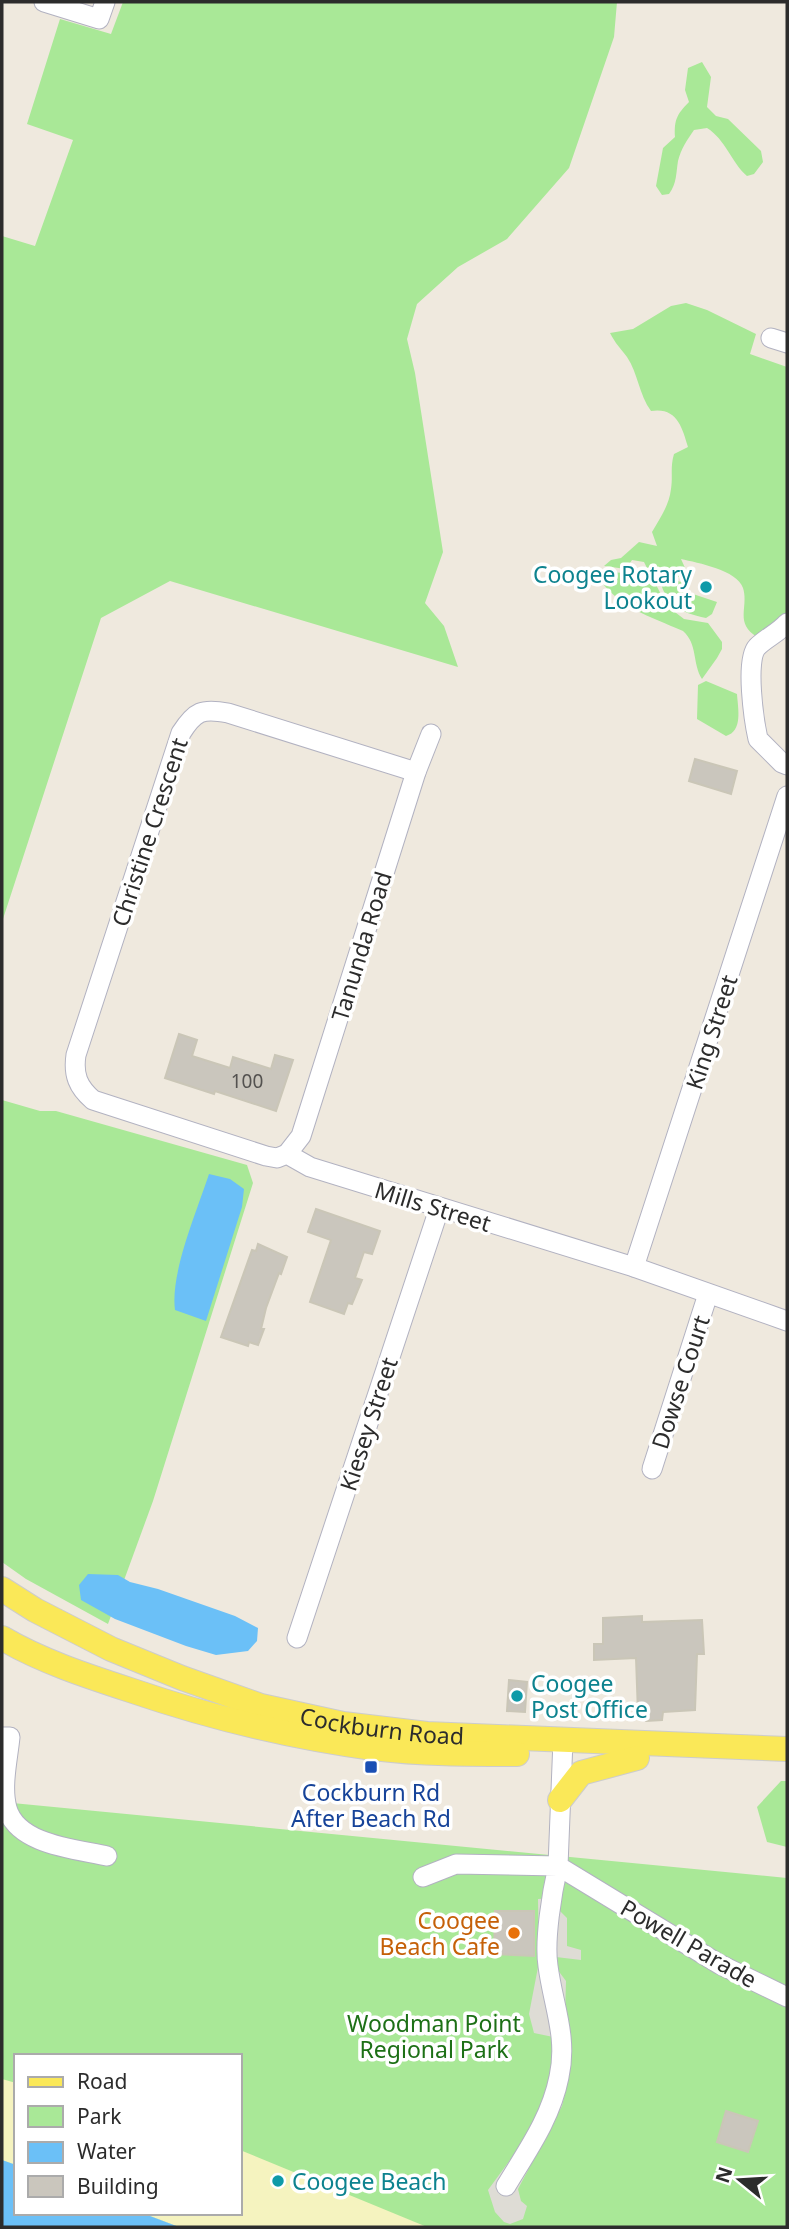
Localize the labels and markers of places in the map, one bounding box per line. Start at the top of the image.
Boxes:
place label: Coogee Rotary Lookout [533,558,692,616]
marker: Coogee Rotary Lookout [698,579,714,595]
place label: Coogee Post Office [531,1667,648,1725]
marker: Coogee Post Office [509,1688,525,1704]
marker: Cockburn Rd After Beach Rd [363,1759,379,1775]
place label: Cockburn Rd After Beach Rd [291,1776,451,1834]
place label: Coogee Beach Cafe [380,1904,500,1962]
marker: Coogee Beach Cafe [506,1925,522,1941]
place label: Coogee Beach [292,2165,447,2197]
marker: Coogee Beach [270,2173,286,2189]

